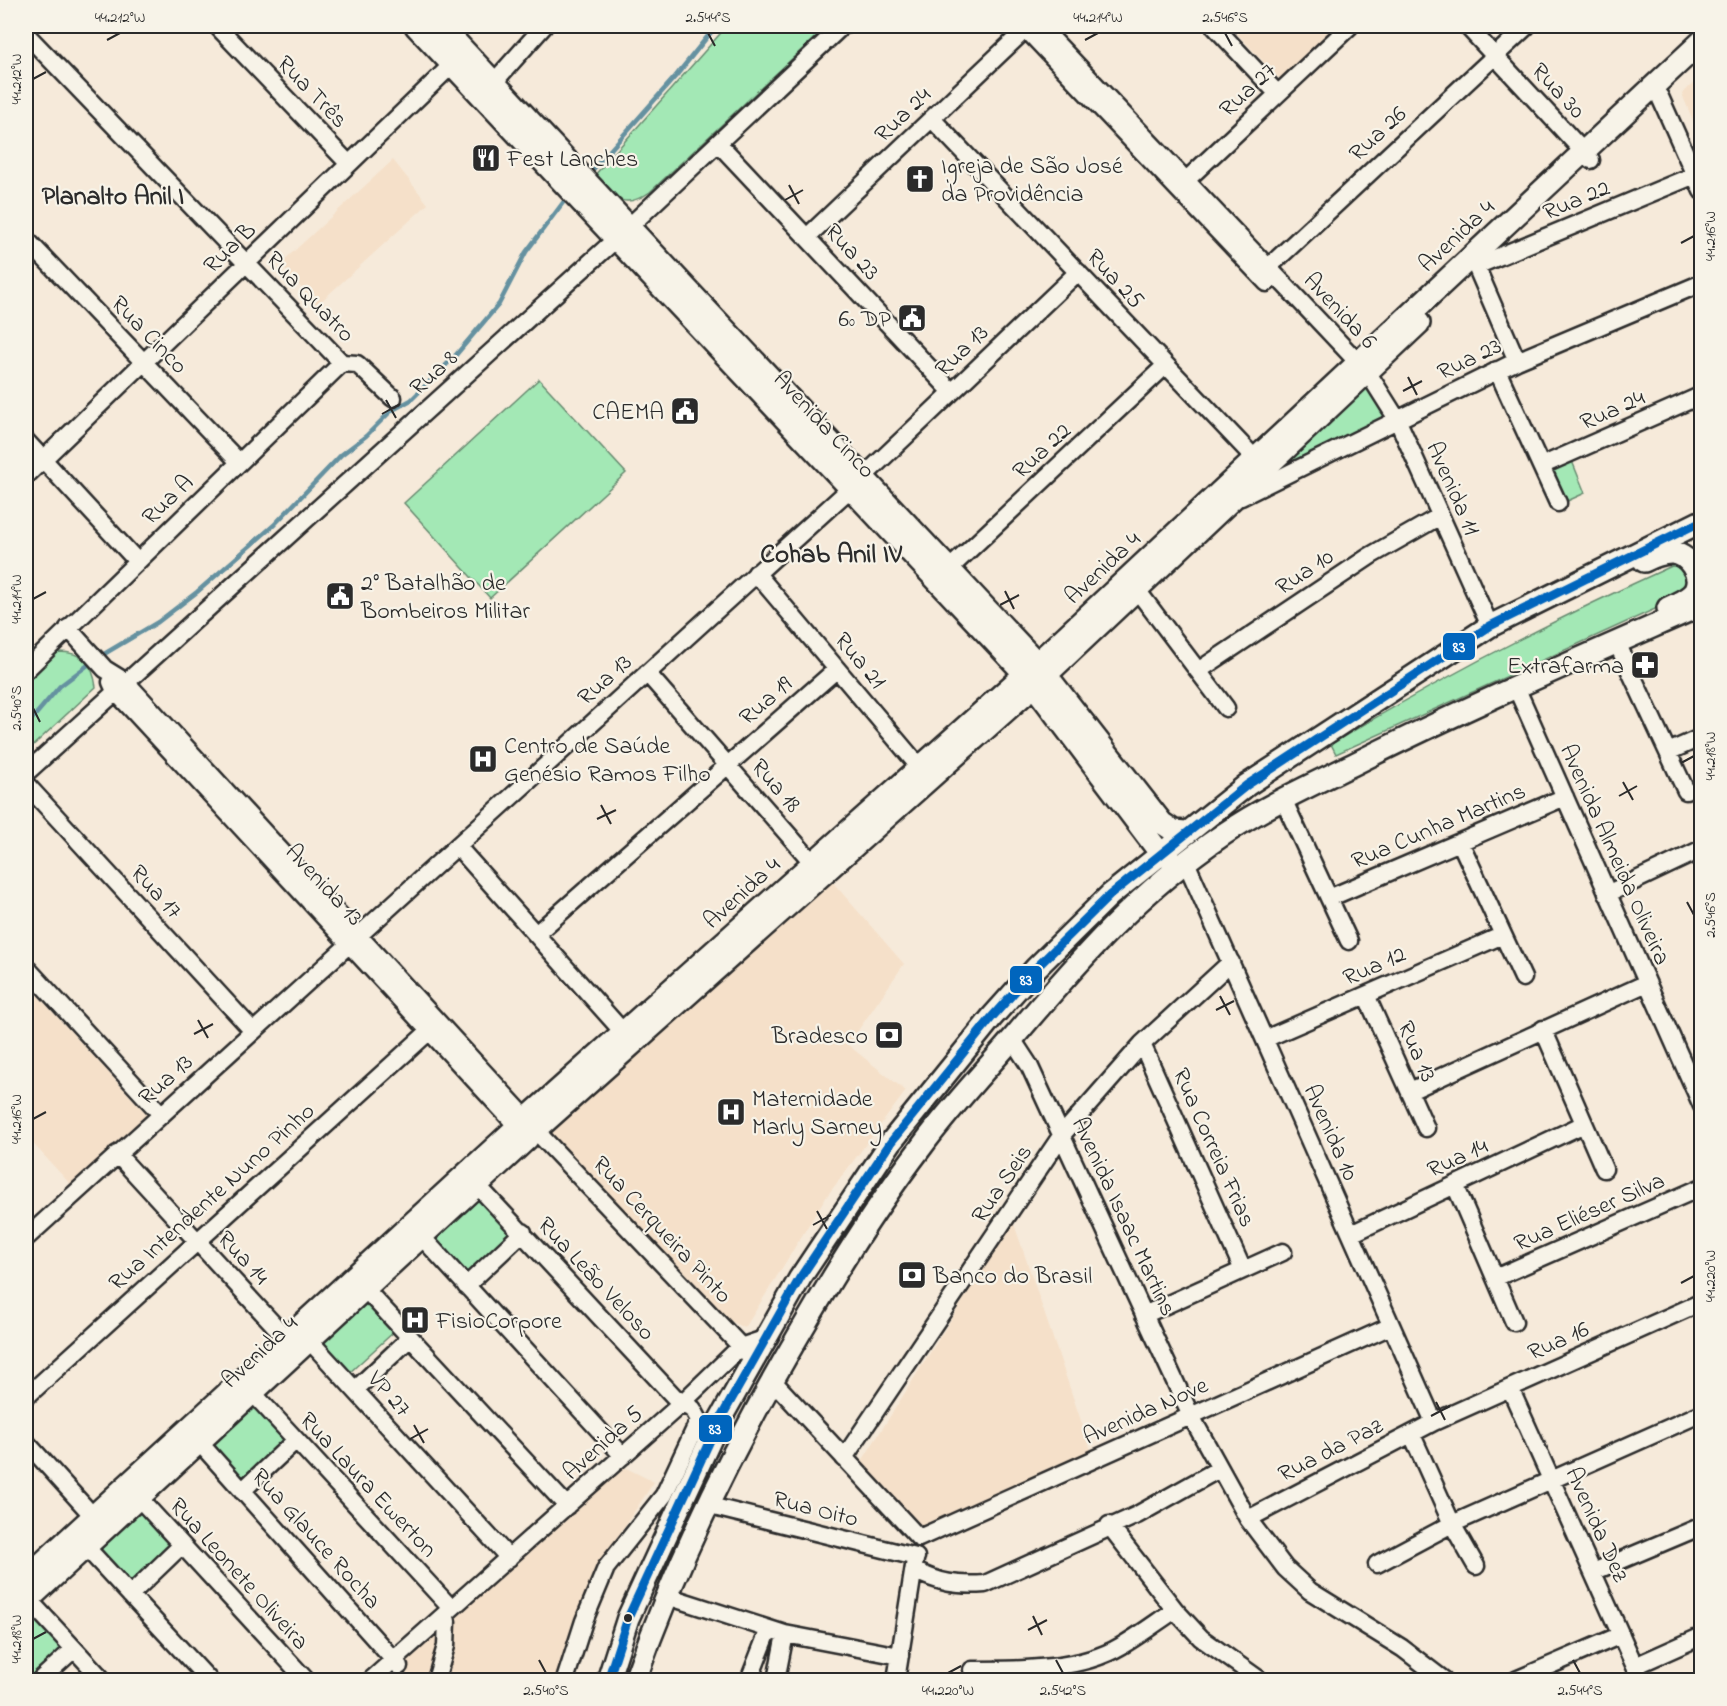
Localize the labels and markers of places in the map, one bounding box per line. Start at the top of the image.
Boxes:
restaurant icon: Fest Lanches [470,142,502,174]
place label: Fest Lanches [506,143,638,178]
place label: Igreja de São José da Providência [941,150,1123,213]
church icon: Igreja de São José da Providência [904,163,936,195]
public building icon: 6º DP [896,302,928,334]
place label: 6º DP [838,303,892,338]
public building icon: CAEMA [669,395,701,427]
place label: CAEMA [592,396,664,431]
place label: 2° Batalhão de Bombeiros Militar [360,567,530,630]
public building icon: 2° Batalhão de Bombeiros Militar [324,580,356,612]
pharmacy icon: Extrafarma [1629,649,1661,681]
place label: Extrafarma [1507,650,1624,685]
place label: Centro de Saúde Genésio Ramos Filho [504,730,711,793]
hospital icon: Centro de Saúde Genésio Ramos Filho [467,743,499,775]
bank icon: Bradesco [873,1019,905,1051]
place label: Bradesco [771,1020,868,1055]
place label: Maternidade Marly Sarney [752,1083,882,1147]
hospital icon: Maternidade Marly Sarney [715,1096,747,1128]
bank icon: Banco do Brasil [896,1259,928,1291]
place label: Banco do Brasil [932,1260,1092,1295]
hospital icon: FisioCorpore [399,1304,431,1336]
place label: FisioCorpore [435,1305,562,1340]
unlabelled marker [622,1612,634,1624]

